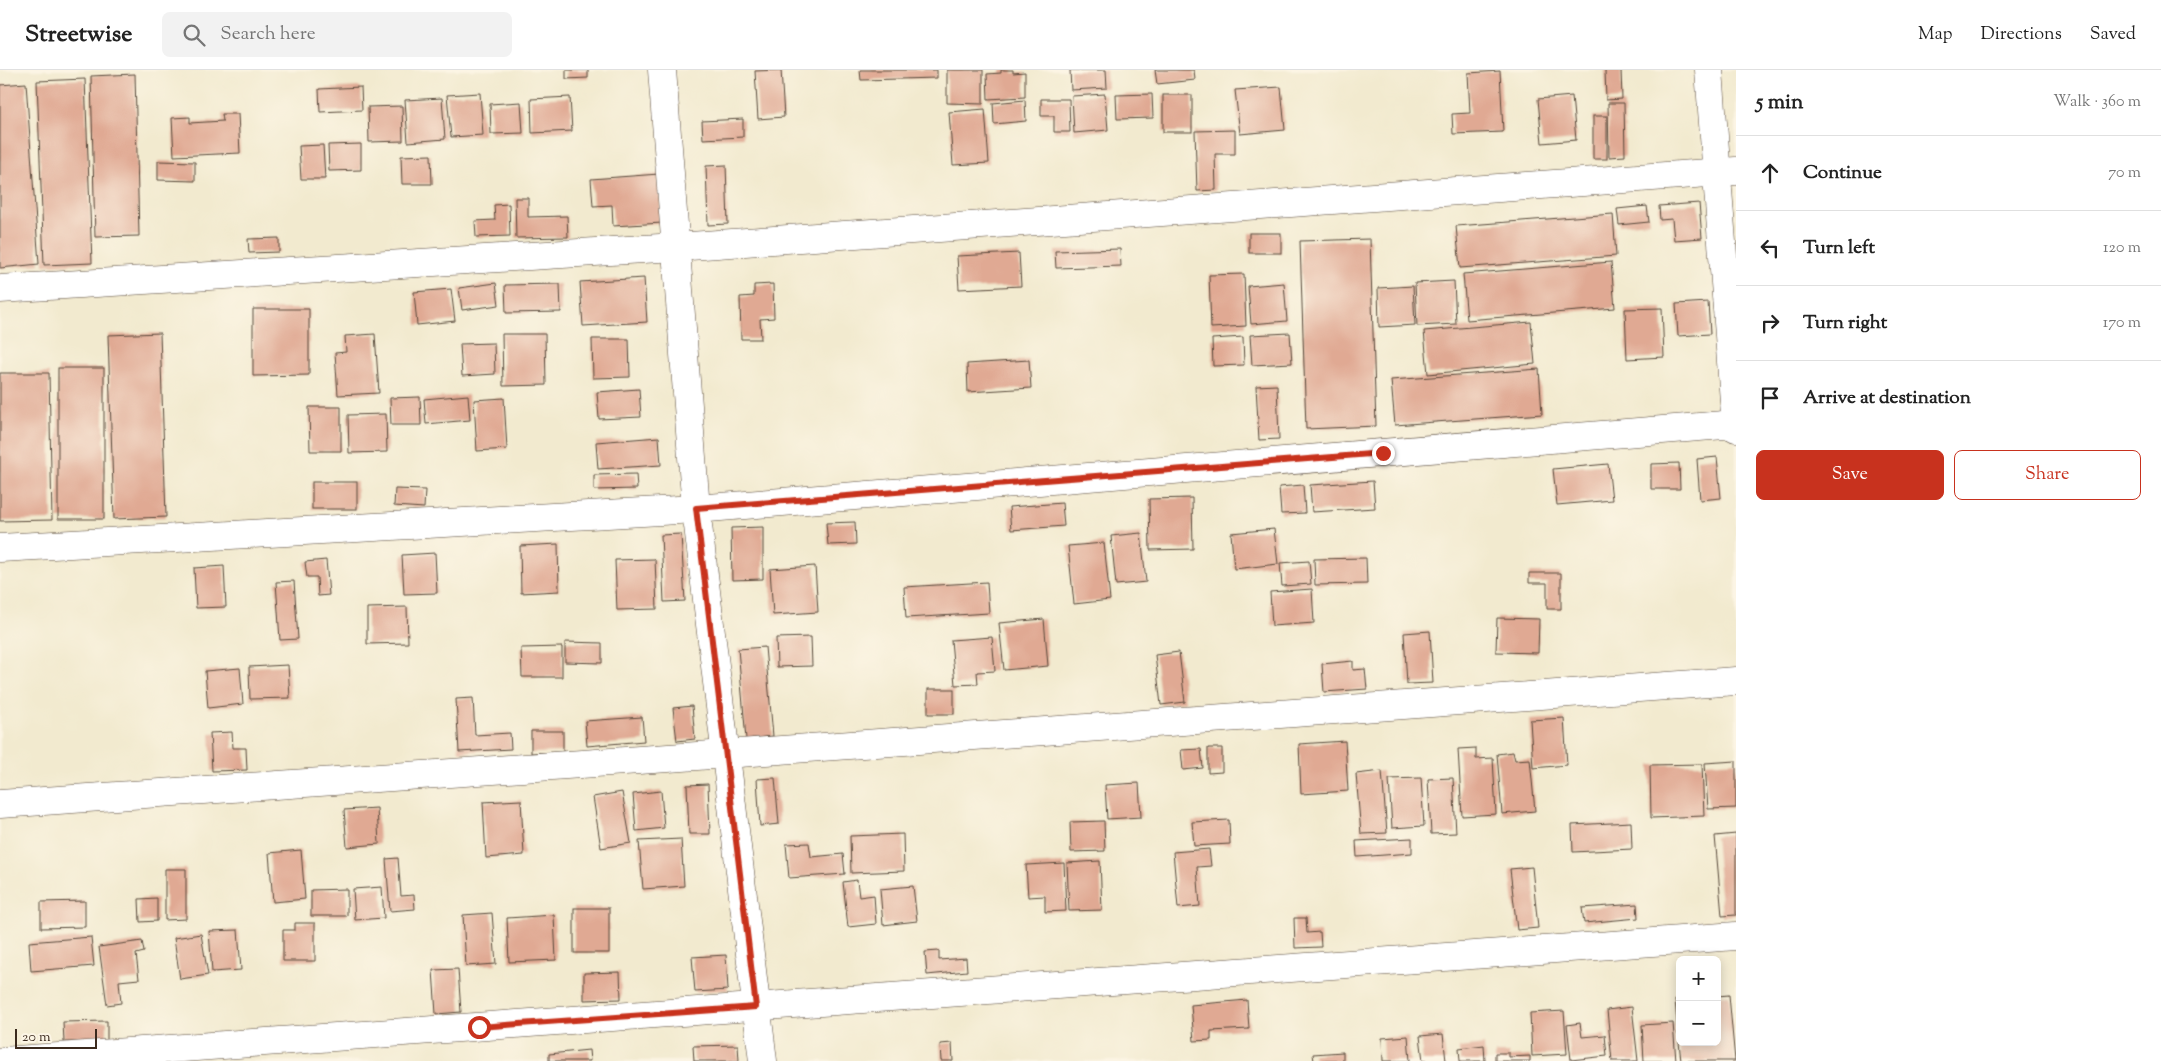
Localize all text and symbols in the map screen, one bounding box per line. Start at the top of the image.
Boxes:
search box [162,12,512,57]
text: Streetwise [25,18,132,52]
icon: search [180,21,208,49]
text: Search here [220,21,316,48]
text: Map [1918,22,1953,48]
text: Directions [1981,22,2062,48]
text: Saved [2090,22,2136,48]
text: 5 min [1756,88,1803,118]
text: Walk · 360 m [2053,91,2141,114]
icon: ahead [1756,159,1784,187]
text: Continue [1803,160,1882,187]
text: 70 m [2108,162,2141,185]
icon: left [1756,234,1784,262]
text: Turn left [1803,235,1875,262]
text: 120 m [2103,237,2141,260]
icon: right [1756,309,1784,337]
text: Turn right [1803,310,1887,337]
text: 170 m [2103,312,2141,335]
icon: arrive [1756,384,1784,412]
text: Arrive at destination [1803,385,1971,412]
route end [1372,442,1395,465]
button: Save [1756,450,1944,500]
button: Share [1954,450,2141,500]
map controls [1676,956,1721,1046]
button: + [1676,956,1721,1001]
button: − [1676,1001,1721,1046]
route start [468,1016,491,1039]
scale bar [15,1026,98,1049]
text: 20 m [22,1028,51,1048]

